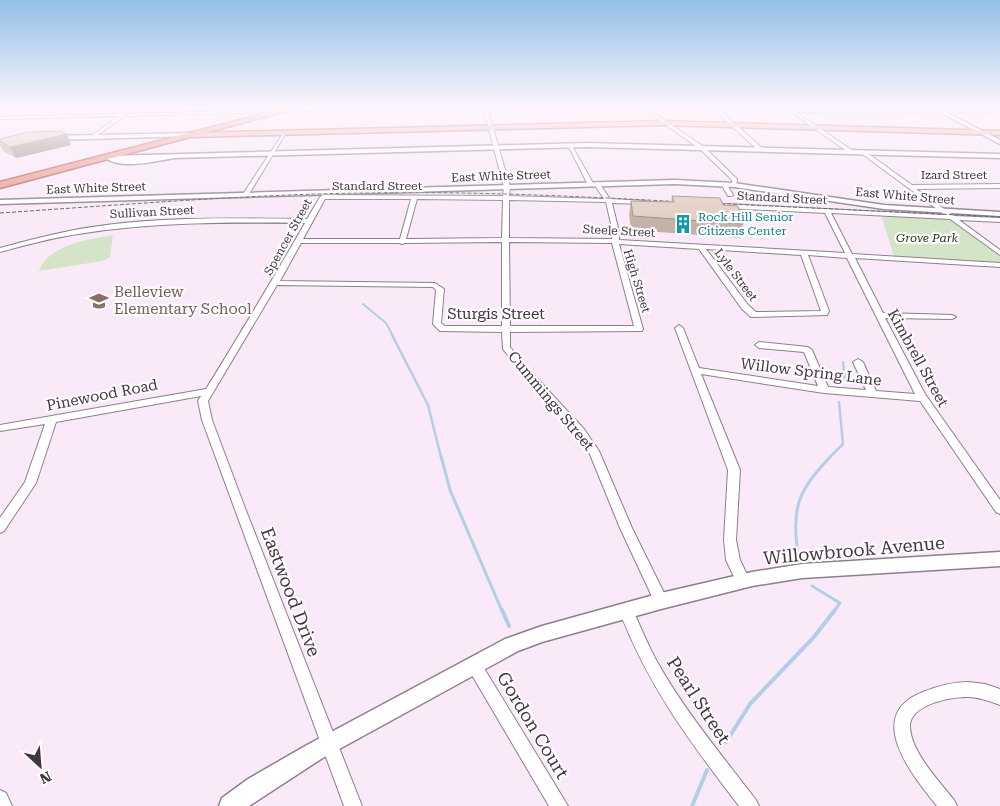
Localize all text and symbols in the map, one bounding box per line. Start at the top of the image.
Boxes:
street label: East White Street [451,167,552,185]
street label: Izard Street [921,168,988,182]
street label: East White Street [46,179,147,197]
street label: Standard Street [332,179,423,193]
street label: East White Street [855,185,956,207]
street label: Standard Street [737,189,828,207]
street label: Spencer Street [261,196,315,278]
street label: Sullivan Street [109,203,195,221]
place label: Rock Hill Senior Citizens Center [698,210,793,238]
building icon: Rock Hill Senior Citizens Center [672,213,694,235]
street label: Steele Street [582,222,656,240]
park label: Grove Park [896,231,958,245]
street label: Lyle Street [712,246,761,304]
street label: High Street [621,247,653,315]
place label: Belleview Elementary School [114,283,252,318]
school or university icon: Belleview Elementary School [88,290,110,312]
street label: Sturgis Street [447,305,545,323]
street label: Kimbrell Street [884,306,952,410]
street label: Cummings Street [504,348,598,455]
street label: Willow Spring Lane [739,354,883,390]
street label: Pinewood Road [45,375,160,415]
street label: Eastwood Drive [257,524,325,660]
street label: Willowbrook Avenue [762,532,946,568]
street label: Pearl Street [663,652,735,748]
street label: Gordon Court [493,668,573,783]
north arrow [15,741,65,791]
text: N [37,768,54,787]

